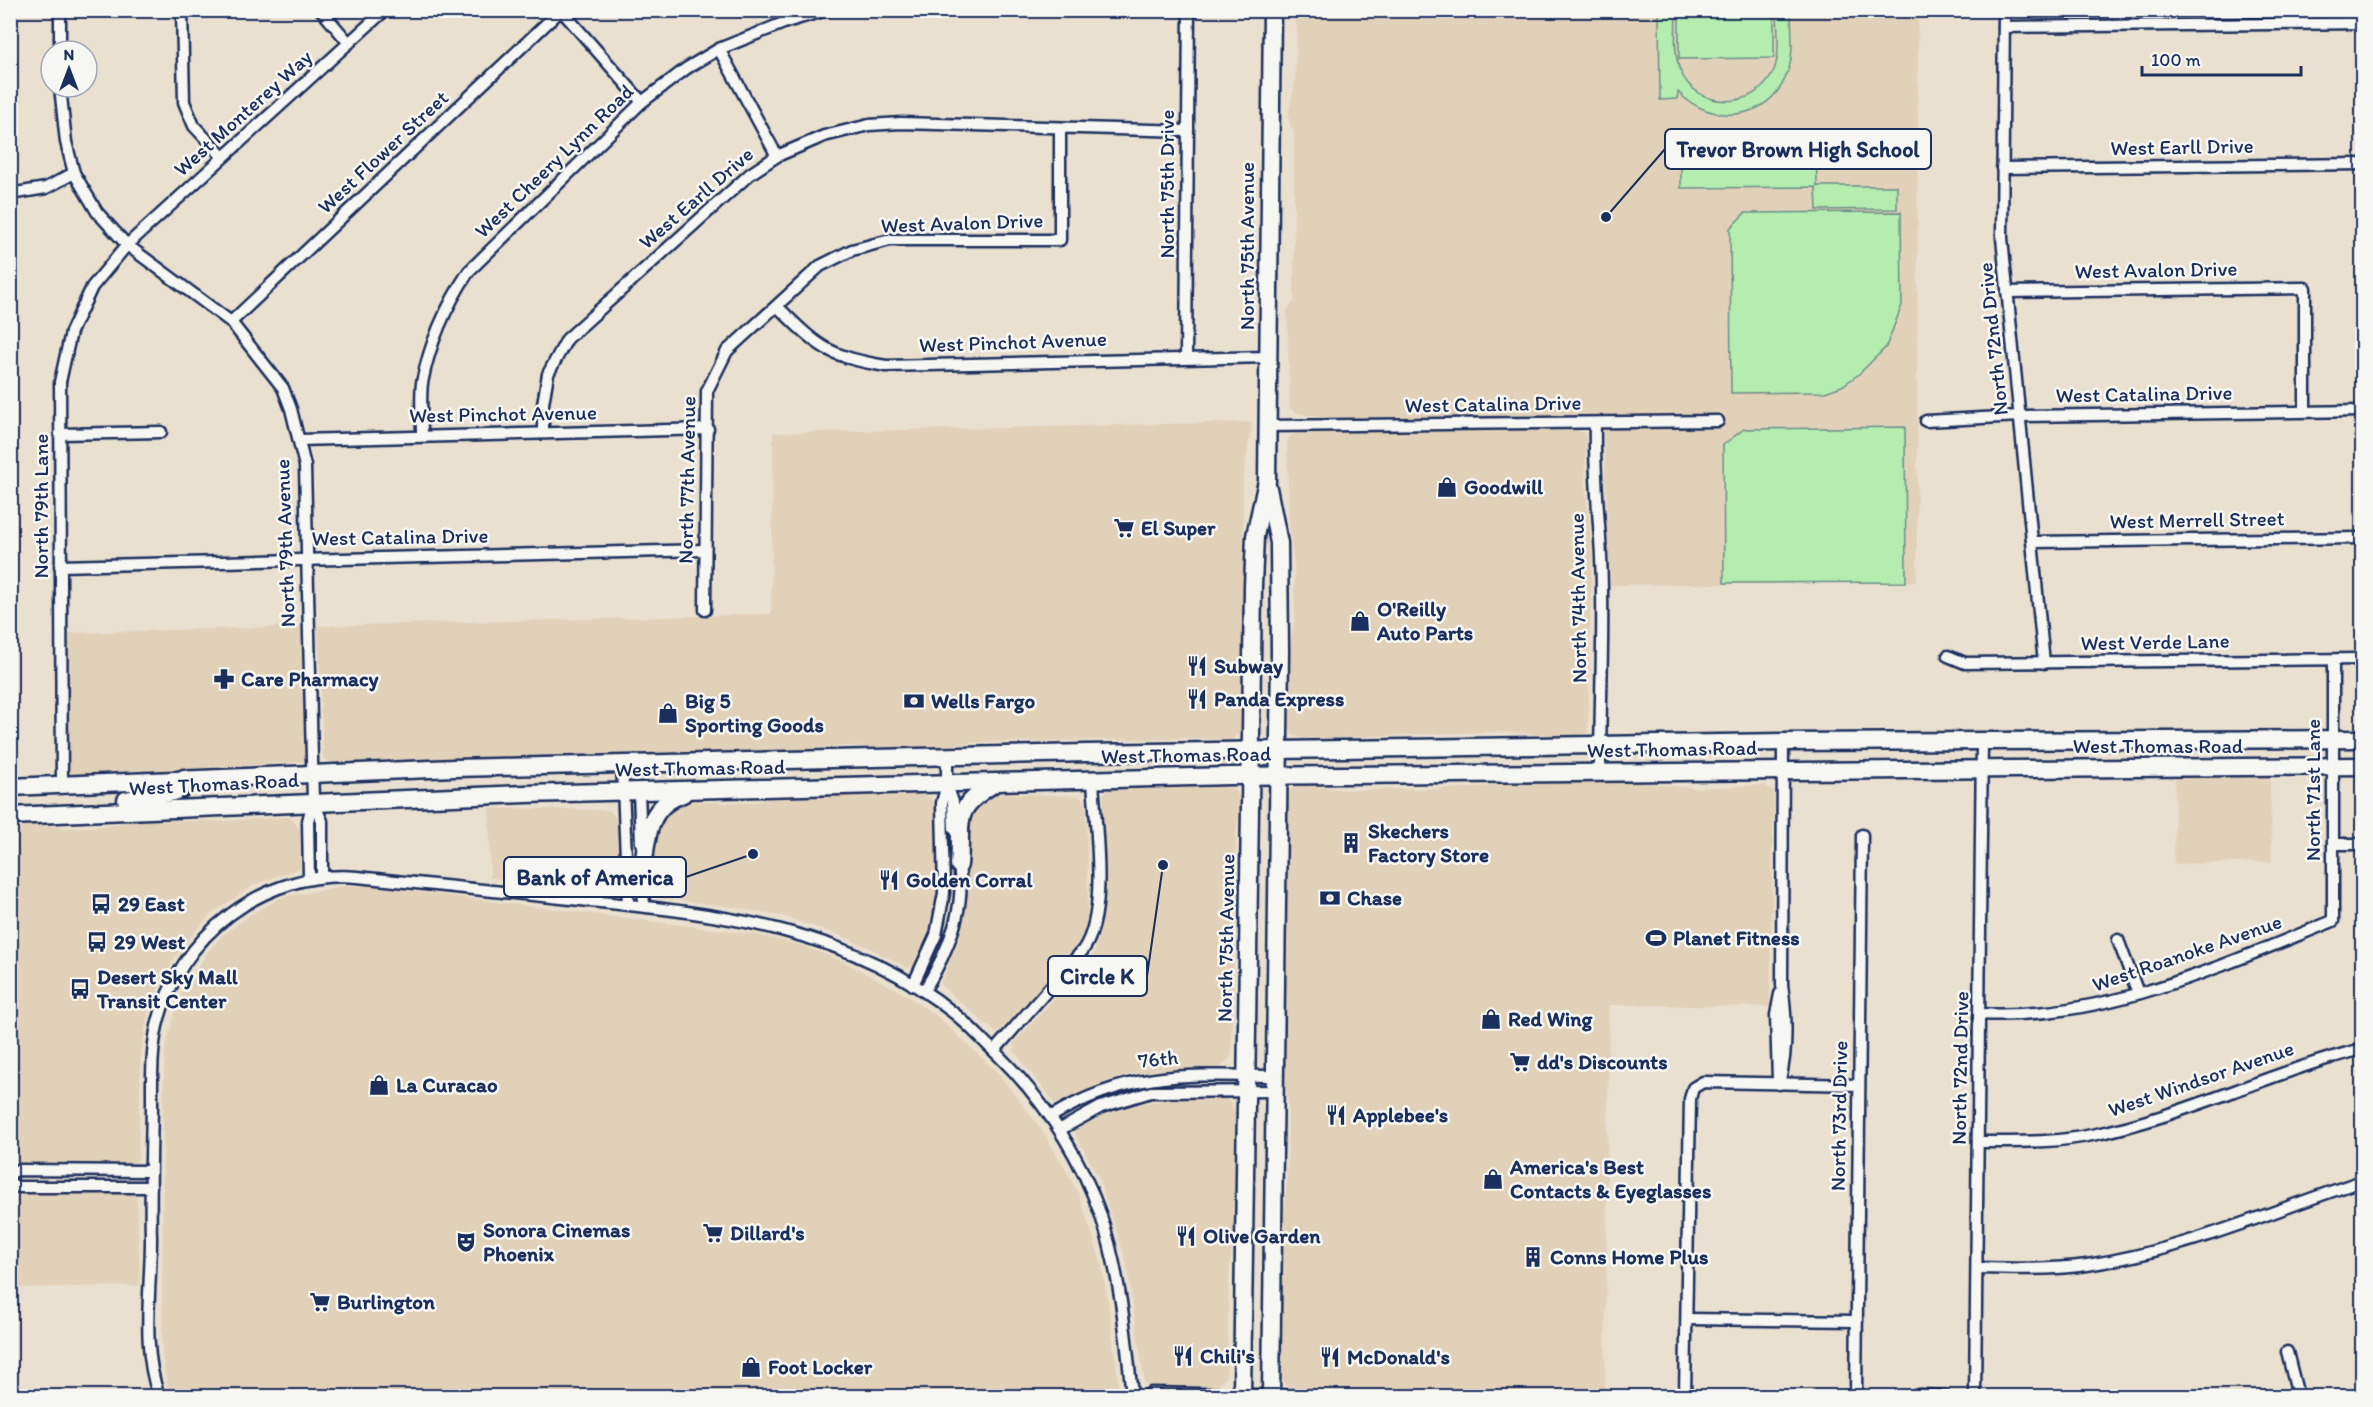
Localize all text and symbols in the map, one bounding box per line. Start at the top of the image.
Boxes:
north arrow [39,39,99,99]
scale bar [2142,39,2301,77]
street label: West Monterey Way [168,44,317,181]
text: N [64,45,74,64]
text: 100 m [2151,49,2201,71]
street label: West Cheery Lynn Road [469,78,639,243]
street label: West Flower Street [312,85,453,219]
street label: North 75th Drive [1154,109,1179,259]
callout: Trevor Brown High School [1665,129,1931,169]
street label: West Earll Drive [2110,133,2254,160]
text: Trevor Brown High School [1675,136,1920,163]
street label: West Earll Drive [633,141,758,254]
street label: North 75th Avenue [1234,162,1259,330]
street label: West Avalon Drive [880,207,1044,238]
street label: West Avalon Drive [2075,256,2237,283]
street label: North 72nd Drive [1972,261,2013,417]
street label: West Pinchot Avenue [919,326,1107,357]
street label: West Catalina Drive [2055,379,2233,408]
street label: West Catalina Drive [1404,389,1582,418]
street label: North 77th Avenue [673,396,700,564]
street label: West Pinchot Avenue [409,399,597,428]
street label: North 79th Lane [28,433,53,579]
street label: North 79th Avenue [269,458,300,628]
place label: Goodwill [1464,474,1544,499]
shop icon: Goodwill [1435,475,1459,499]
street label: West Merrell Street [2109,505,2285,534]
street label: North 74th Avenue [1564,513,1591,683]
place label: El Super [1141,515,1216,541]
supermarket icon: El Super [1112,516,1136,540]
street label: West Catalina Drive [311,522,489,551]
place label: O'Reilly Auto Parts [1376,596,1473,645]
shop icon: O'Reilly Auto Parts [1348,609,1372,633]
street label: West Verde Lane [2080,628,2230,655]
place label: Subway [1214,653,1284,679]
restaurant icon: Subway [1185,654,1209,678]
place label: Care Pharmacy [241,666,380,692]
pharmacy icon: Care Pharmacy [212,667,236,691]
place label: Panda Express [1214,686,1344,712]
restaurant icon: Panda Express [1185,687,1209,711]
place label: Big 5 Sporting Goods [685,688,824,738]
place label: Wells Fargo [931,688,1036,714]
bank icon: Wells Fargo [902,689,926,713]
shop icon: Big 5 Sporting Goods [656,701,680,725]
street label: North 71st Lane [2300,719,2325,861]
street label: West Thomas Road [2073,733,2244,758]
street label: West Thomas Road [1587,735,1758,762]
street label: West Thomas Road [1101,741,1272,768]
street label: West Thomas Road [615,754,786,781]
street label: West Thomas Road [128,767,300,800]
place label: Skechers Factory Store [1368,818,1489,868]
building icon: Skechers Factory Store [1339,831,1363,855]
street label: North 75th Avenue [1212,854,1239,1022]
callout: Bank of America [504,857,686,897]
text: Bank of America [517,864,674,891]
place label: Golden Corral [906,867,1033,892]
restaurant icon: Golden Corral [877,868,901,892]
place label: Chase [1347,885,1402,910]
bank icon: Chase [1318,886,1342,910]
place label: 29 East [118,891,185,916]
bus stop icon: 29 East [89,892,113,916]
street label: West Roanoke Avenue [2089,908,2285,997]
place label: Planet Fitness [1673,925,1800,950]
sports icon: Planet Fitness [1644,926,1668,950]
place label: 29 West [114,929,185,954]
bus stop icon: 29 West [85,930,109,954]
callout: Circle K [1048,956,1147,996]
text: Circle K [1060,963,1135,990]
place label: Desert Sky Mall Transit Center [96,964,239,1013]
bus stop icon: Desert Sky Mall Transit Center [68,977,92,1001]
street label: North 72nd Drive [1946,991,1973,1145]
place label: Red Wing [1508,1006,1593,1032]
shop icon: Red Wing [1479,1007,1503,1031]
street label: West Windsor Avenue [2105,1035,2297,1122]
street label: North 73rd Drive [1825,1041,1852,1191]
street label: 76th [1137,1044,1179,1073]
place label: dd's Discounts [1537,1049,1668,1074]
supermarket icon: dd's Discounts [1508,1050,1532,1074]
place label: La Curacao [396,1072,498,1097]
shop icon: La Curacao [367,1073,391,1097]
place label: Applebee's [1352,1102,1448,1128]
restaurant icon: Applebee's [1324,1103,1348,1127]
place label: America's Best Contacts & Eyeglasses [1509,1154,1711,1204]
shop icon: America's Best Contacts & Eyeglasses [1481,1167,1505,1191]
place label: Sonora Cinemas Phoenix [483,1217,630,1266]
place label: Dillard's [730,1220,805,1245]
supermarket icon: Dillard's [701,1221,725,1245]
place label: Olive Garden [1203,1223,1321,1248]
restaurant icon: Olive Garden [1174,1224,1198,1248]
theatre icon: Sonora Cinemas Phoenix [454,1230,478,1254]
place label: Conns Home Plus [1550,1244,1709,1269]
building icon: Conns Home Plus [1521,1245,1545,1269]
place label: Burlington [337,1289,435,1315]
supermarket icon: Burlington [308,1290,332,1314]
place label: Chili's [1200,1343,1255,1368]
restaurant icon: Chili's [1171,1344,1195,1368]
place label: McDonald's [1347,1344,1450,1369]
restaurant icon: McDonald's [1318,1345,1342,1369]
place label: Foot Locker [768,1354,873,1379]
shop icon: Foot Locker [739,1355,763,1379]

